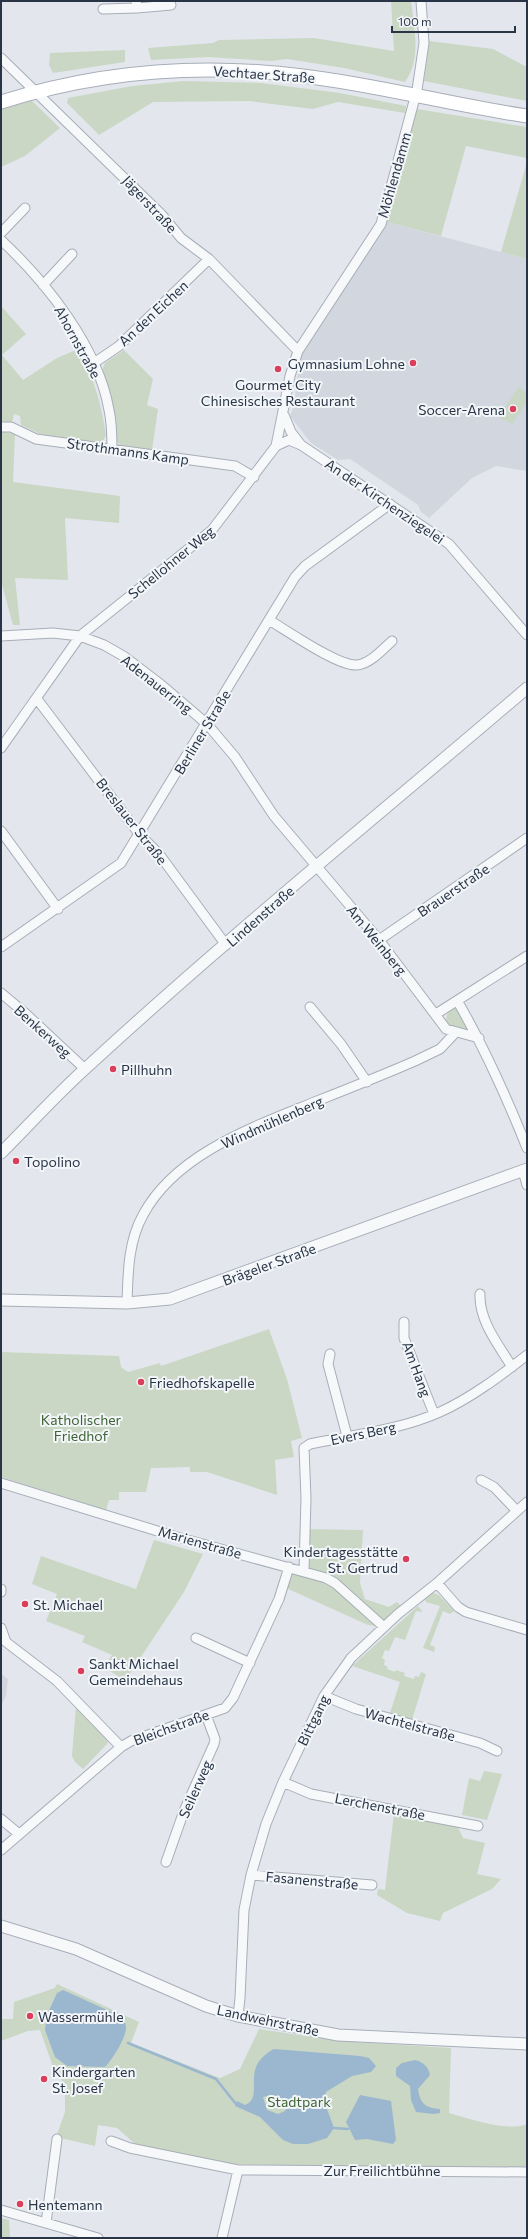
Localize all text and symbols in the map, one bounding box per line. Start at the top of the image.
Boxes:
scale bar [392,8,515,34]
text: 100 m [398,14,432,28]
street label: Vechtaer Straße [212,62,316,86]
street label: Möhlendamm [374,130,414,220]
street label: Jägerstraße [119,172,181,236]
street label: An den Eichen [115,277,191,349]
street label: Ahornstraße [51,303,105,381]
place label: Gymnasium Lohne [288,355,405,372]
marker: Gymnasium Lohne [408,358,418,368]
marker: Gourmet City Chinesisches Restaurant [273,364,283,374]
place label: Gourmet City Chinesisches Restaurant [201,376,355,409]
place label: Soccer-Arena [418,401,505,418]
marker: Soccer-Arena [508,404,518,414]
street label: Strothmanns Kamp [66,434,190,468]
street label: An der Kirchenziegelei [322,455,448,547]
street label: Schellohner Weg [124,522,218,602]
street label: Adenauerring [118,651,196,717]
street label: Berliner Straße [170,687,234,777]
street label: Breslauer Straße [93,774,171,868]
street label: Brauerstraße [414,860,492,920]
street label: Lindenstraße [223,882,297,950]
street label: Am Weinberg [343,901,411,979]
street label: Benkerweg [11,1001,75,1061]
place label: Pillhuhn [121,1061,172,1078]
marker: Pillhuhn [108,1064,118,1074]
street label: Windmühlenberg [218,1092,326,1152]
place label: Topolino [24,1153,80,1170]
marker: Topolino [11,1156,21,1166]
street label: Brägeler Straße [220,1239,318,1289]
street label: Am Hang [399,1339,435,1400]
place label: Friedhofskapelle [149,1374,255,1391]
marker: Friedhofskapelle [136,1377,146,1387]
park label: Katholischer Friedhof [41,1411,122,1444]
street label: Evers Berg [329,1418,398,1448]
street label: Marienstraße [156,1522,244,1562]
place label: Kindertagesstätte St. Gertrud [284,1543,398,1576]
marker: Kindertagesstätte St. Gertrud [401,1554,411,1564]
place label: St. Michael [33,1596,103,1613]
marker: St. Michael [20,1599,30,1609]
place label: Sankt Michael Gemeindehaus [89,1655,183,1688]
marker: Sankt Michael Gemeindehaus [76,1666,86,1676]
street label: Bittgang [293,1691,333,1748]
street label: Wachtelstraße [363,1704,457,1744]
street label: Bleichstraße [131,1705,211,1749]
street label: Seilerweg [175,1757,215,1821]
street label: Lerchenstraße [333,1789,427,1823]
street label: Fasanenstraße [265,1867,359,1893]
street label: Landwehrstraße [215,2001,321,2039]
place label: Wassermühle [38,2008,124,2025]
marker: Wassermühle [25,2011,35,2021]
place label: Kindergarten St. Josef [52,2063,136,2096]
marker: Kindergarten St. Josef [39,2074,49,2084]
park label: Stadtpark [267,2093,331,2110]
street label: Zur Freilichtbühne [323,2162,441,2179]
place label: Hentemann [28,2196,103,2213]
marker: Hentemann [15,2199,25,2209]

